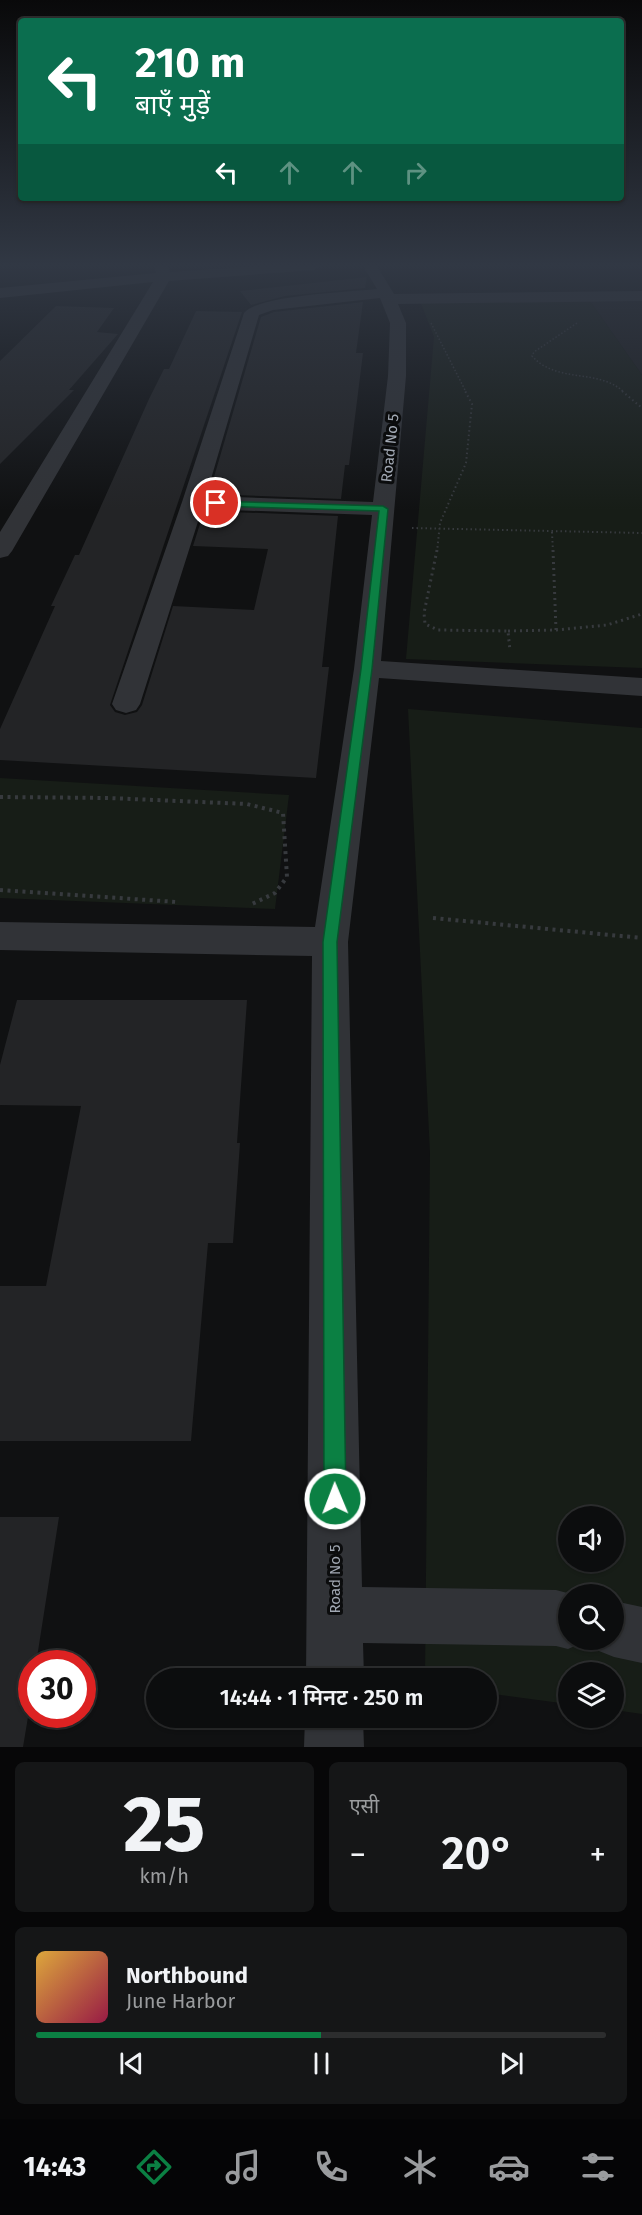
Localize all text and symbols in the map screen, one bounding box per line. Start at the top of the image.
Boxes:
text: 210 m [135,38,245,88]
icon: left [36,42,114,120]
text: बाएँ मुड़ें [135,89,210,121]
icon: left [210,156,243,189]
icon: ahead [273,156,306,189]
icon: ahead [336,156,369,189]
icon: right [399,156,432,189]
street label: Road No 5 [377,413,403,483]
pin [190,477,241,528]
icon: arrive [199,486,232,519]
position arrow [303,1467,367,1531]
map controls [558,1506,624,1728]
button: sound [558,1506,624,1572]
street label: Road No 5 [326,1544,344,1614]
button: search [558,1584,624,1650]
speed limit sign: 30 [18,1650,96,1728]
button: layers [558,1662,624,1728]
text: 14:44 · 1 मिनट · 250 m [220,1684,423,1711]
text: 25 [123,1778,205,1872]
text: एसी [350,1794,379,1818]
text: 20° [441,1827,514,1881]
text: − [350,1835,366,1875]
text: + [590,1835,606,1875]
text: km/h [140,1864,189,1888]
text: Northbound [126,1962,248,1989]
text: June Harbor [126,1989,235,2013]
icon: previous [115,2047,148,2080]
icon: pause [305,2047,338,2080]
icon: next [495,2047,528,2080]
icon: directions [133,2146,175,2188]
icon: music [222,2146,264,2188]
icon: phone [310,2146,352,2188]
icon: climate [399,2146,441,2188]
icon: car [488,2146,530,2188]
icon: filters [577,2146,619,2188]
text: 14:43 [23,2151,86,2183]

